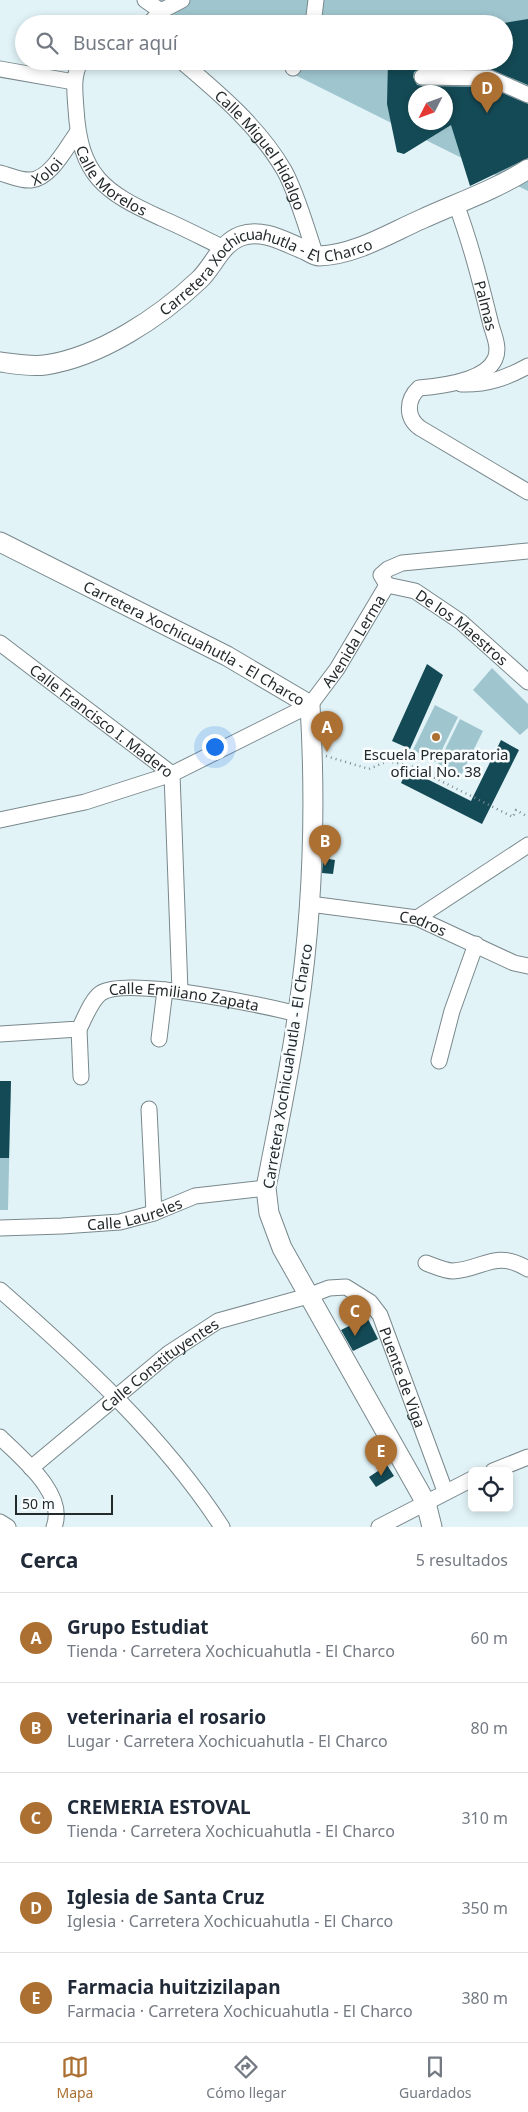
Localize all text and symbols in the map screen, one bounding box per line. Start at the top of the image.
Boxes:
search box [15,15,513,70]
icon: search [33,29,61,57]
text: Buscar aquí [73,30,178,56]
pin: D [471,72,503,113]
street label: Calle Miguel Hidalgo [211,85,310,213]
north arrow [408,85,453,130]
street label: Calle Morelos [72,143,150,220]
street label: Xoloi [29,153,67,190]
street label: Carretera Xochicuahutla - El Charco [155,223,375,320]
street label: Palmas [470,278,502,333]
street label: Carretera Xochicuahutla - El Charco [80,576,309,710]
street label: De los Maestros [412,584,513,670]
street label: Avenida Lerma [317,591,389,691]
street label: Calle Francisco I. Madero [26,659,178,782]
pin: A [311,711,343,752]
marker: Escuela Preparatoria oficial No. 38 [430,731,442,743]
your location [202,734,228,760]
place label: Escuela Preparatoria oficial No. 38 [364,744,509,781]
pin: B [309,825,341,866]
street label: Cedros [398,906,450,940]
street label: Carretera Xochicuahutla - El Charco [258,942,316,1190]
street label: Calle Emiliano Zapata [107,978,261,1015]
street label: Calle Laureles [86,1192,185,1234]
pin: C [339,1295,371,1336]
street label: Calle Constituyentes [96,1313,222,1416]
street label: Puente de Viga [375,1324,431,1430]
pin: E [365,1435,397,1476]
map controls [468,1467,513,1512]
button: locate [468,1467,513,1512]
scale bar [15,1492,112,1515]
text: 50 m [22,1494,55,1513]
text: Cerca [20,1546,78,1574]
text: 5 resultados [416,1549,508,1571]
text: Grupo Estudiat [67,1614,209,1640]
text: A [30,1627,42,1649]
text: 60 m [471,1627,508,1649]
text: Tienda · Carretera Xochicuahutla - El Charco [67,1640,395,1662]
text: veterinaria el rosario [67,1704,266,1730]
text: B [31,1717,41,1739]
text: 80 m [471,1717,508,1739]
text: Lugar · Carretera Xochicuahutla - El Charco [67,1730,388,1752]
text: CREMERIA ESTOVAL [67,1794,251,1820]
text: C [31,1807,41,1829]
text: 310 m [461,1807,508,1829]
text: Tienda · Carretera Xochicuahutla - El Charco [67,1820,395,1842]
text: Iglesia de Santa Cruz [67,1884,264,1910]
text: D [30,1897,42,1919]
text: 350 m [461,1897,508,1919]
text: Iglesia · Carretera Xochicuahutla - El Charco [67,1910,393,1932]
text: Farmacia huitzizilapan [67,1974,281,2000]
text: E [32,1987,40,2009]
text: 380 m [461,1987,508,2009]
text: Farmacia · Carretera Xochicuahutla - El Charco [67,2000,413,2022]
tab: Mapa [56,2053,93,2102]
tab: Cómo llegar [206,2053,286,2102]
tab: Guardados [399,2053,472,2102]

